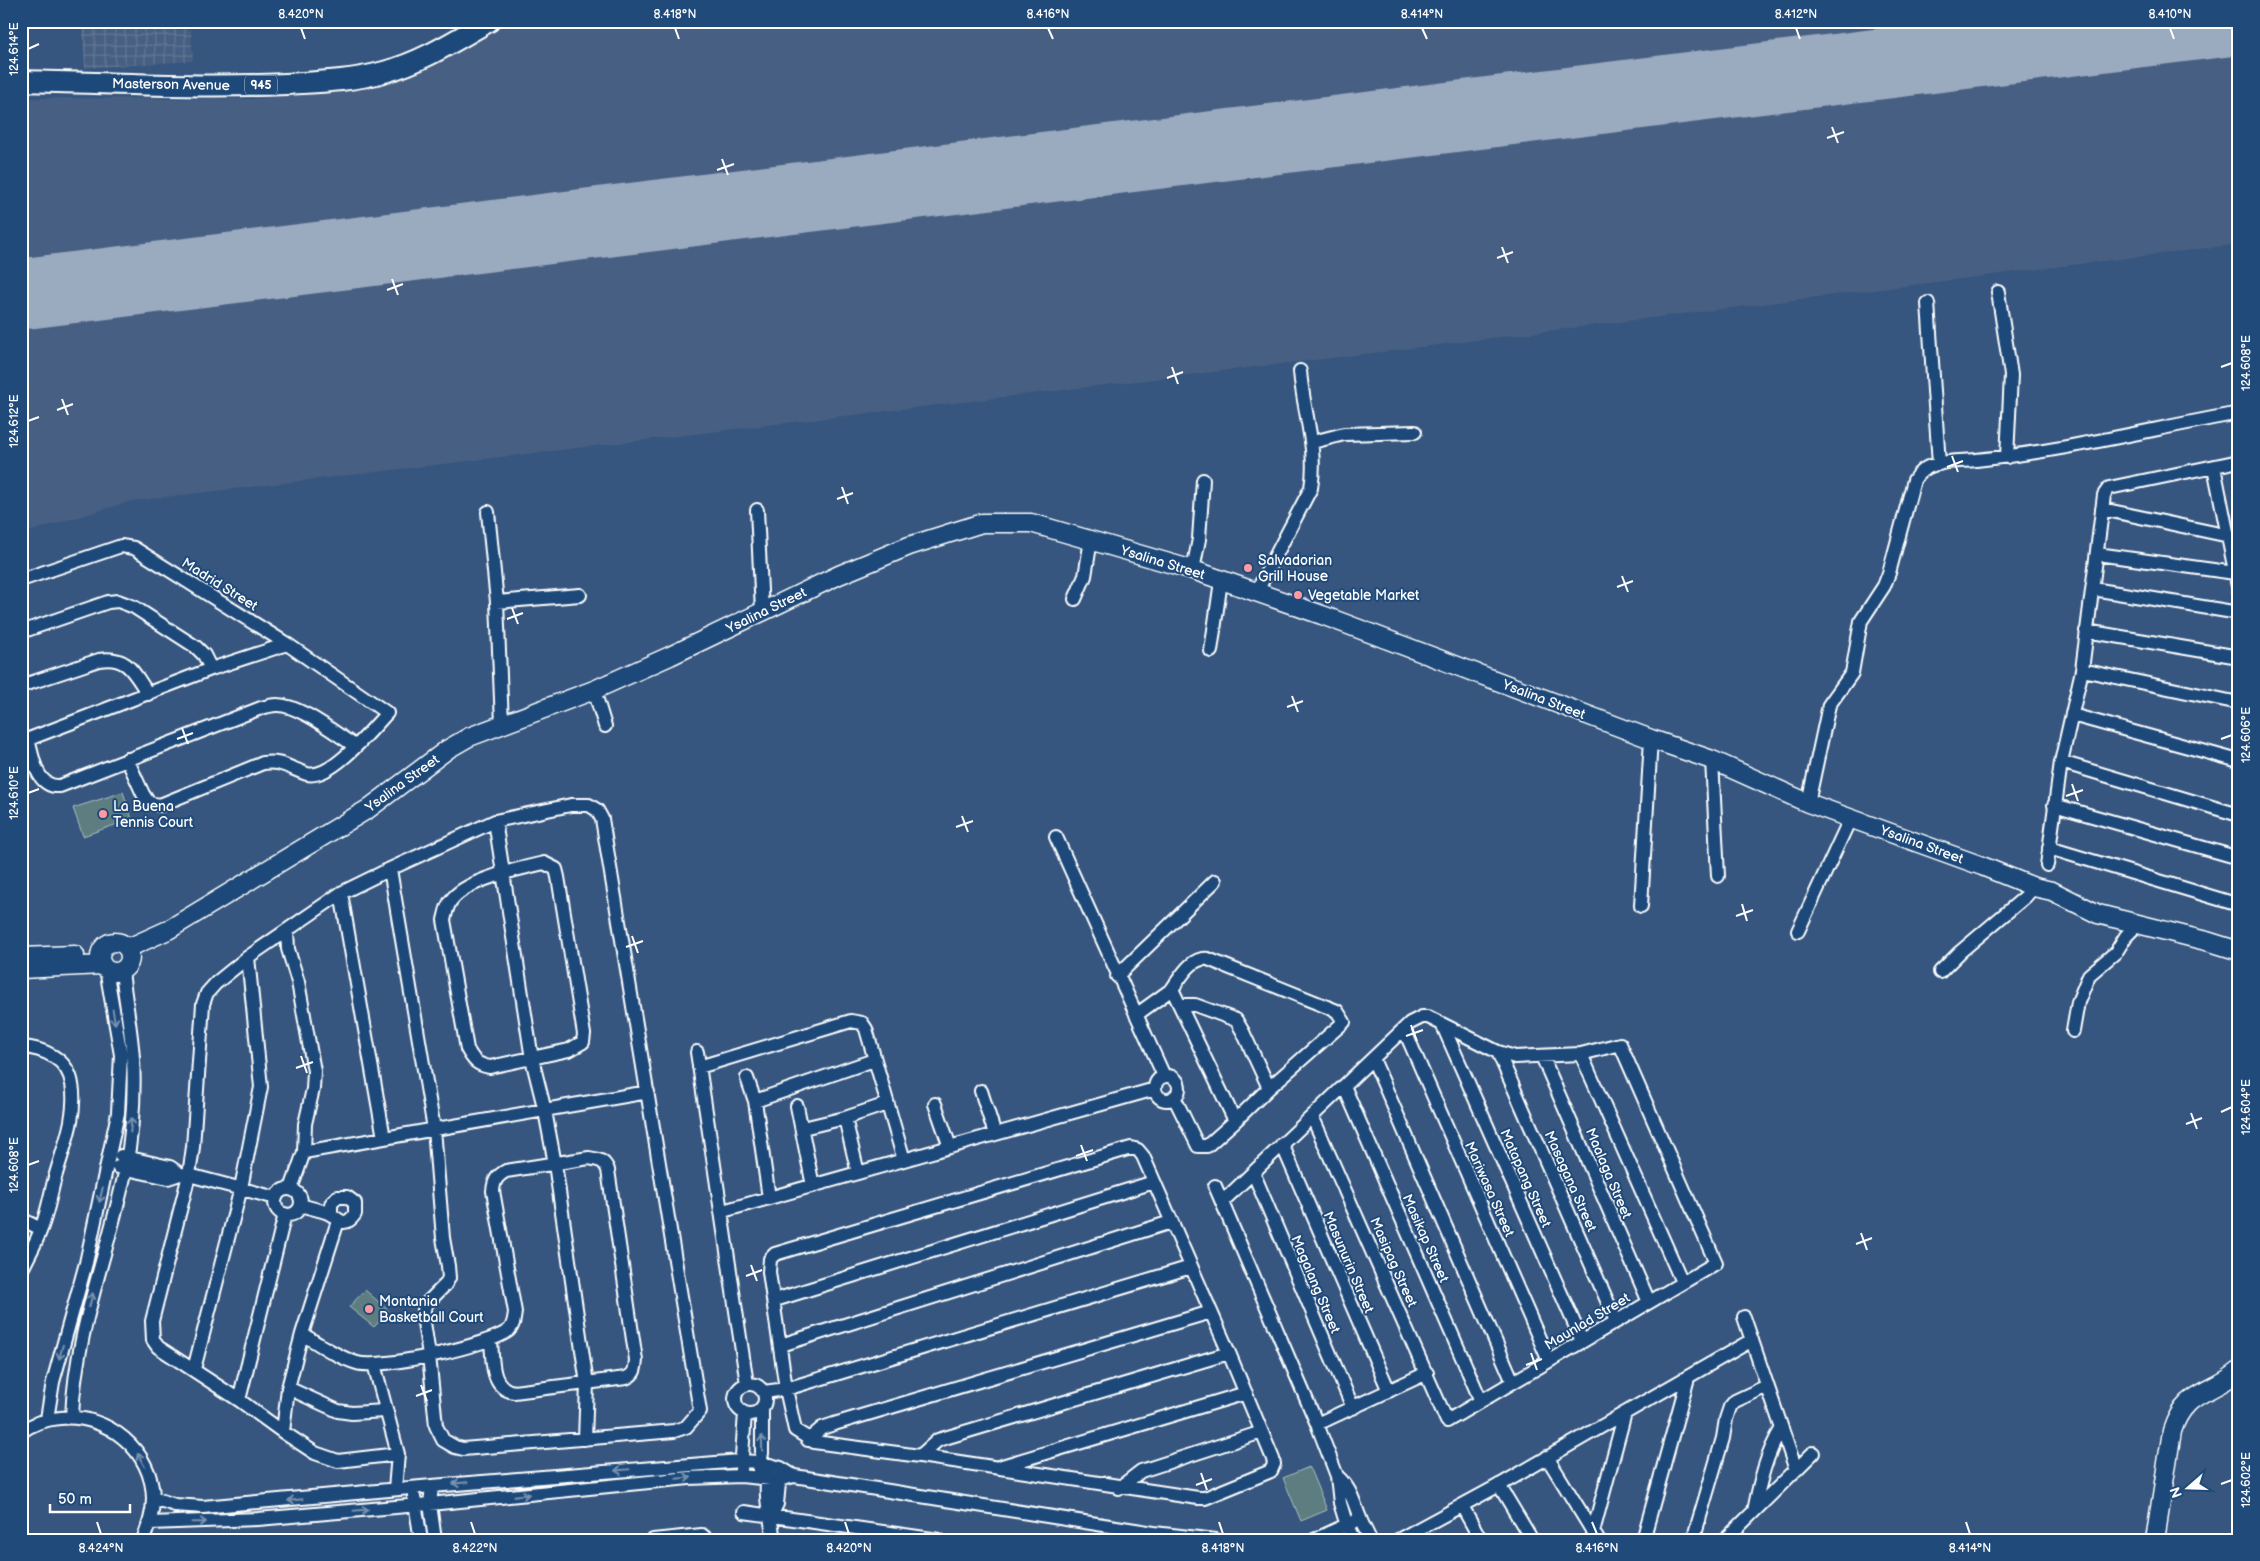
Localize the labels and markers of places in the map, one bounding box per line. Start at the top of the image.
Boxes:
place label: Salvadorian Grill House [1258,552,1332,585]
marker: Salvadorian Grill House [1242,562,1254,574]
place label: Vegetable Market [1308,587,1420,604]
marker: Vegetable Market [1292,589,1304,601]
place label: La Buena Tennis Court [113,798,194,831]
marker: La Buena Tennis Court [97,808,109,820]
place label: Montania Basketball Court [379,1293,484,1326]
marker: Montania Basketball Court [363,1303,375,1315]

